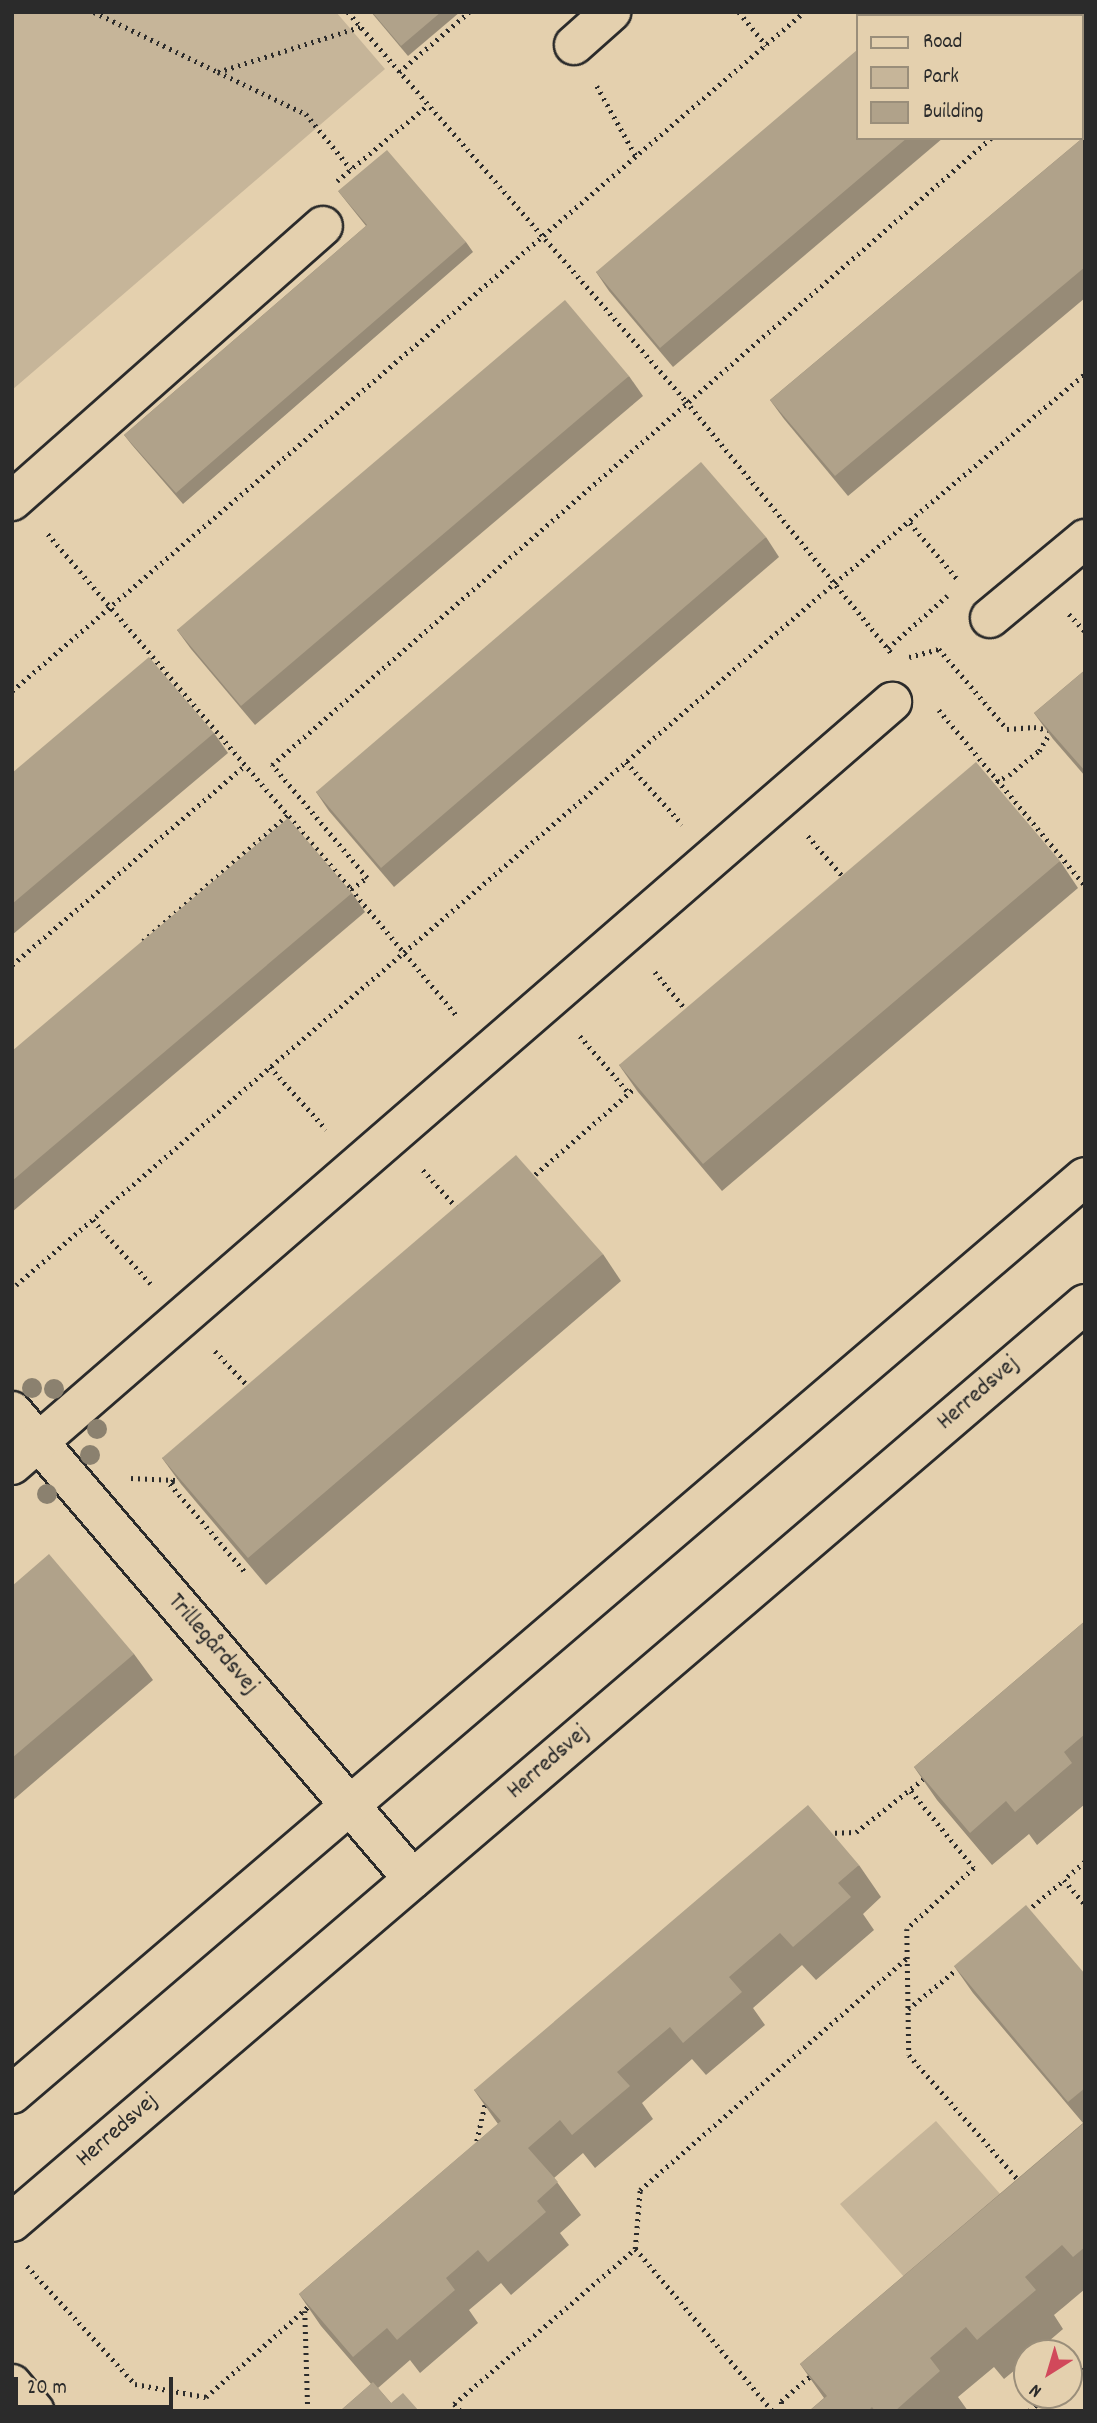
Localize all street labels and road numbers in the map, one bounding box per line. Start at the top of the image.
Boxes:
street label: Herredsvej [932,1351,1026,1437]
street label: Trillegårdsvej [160,1589,264,1701]
street label: Herredsvej [502,1720,596,1806]
street label: Herredsvej [71,2088,165,2174]

